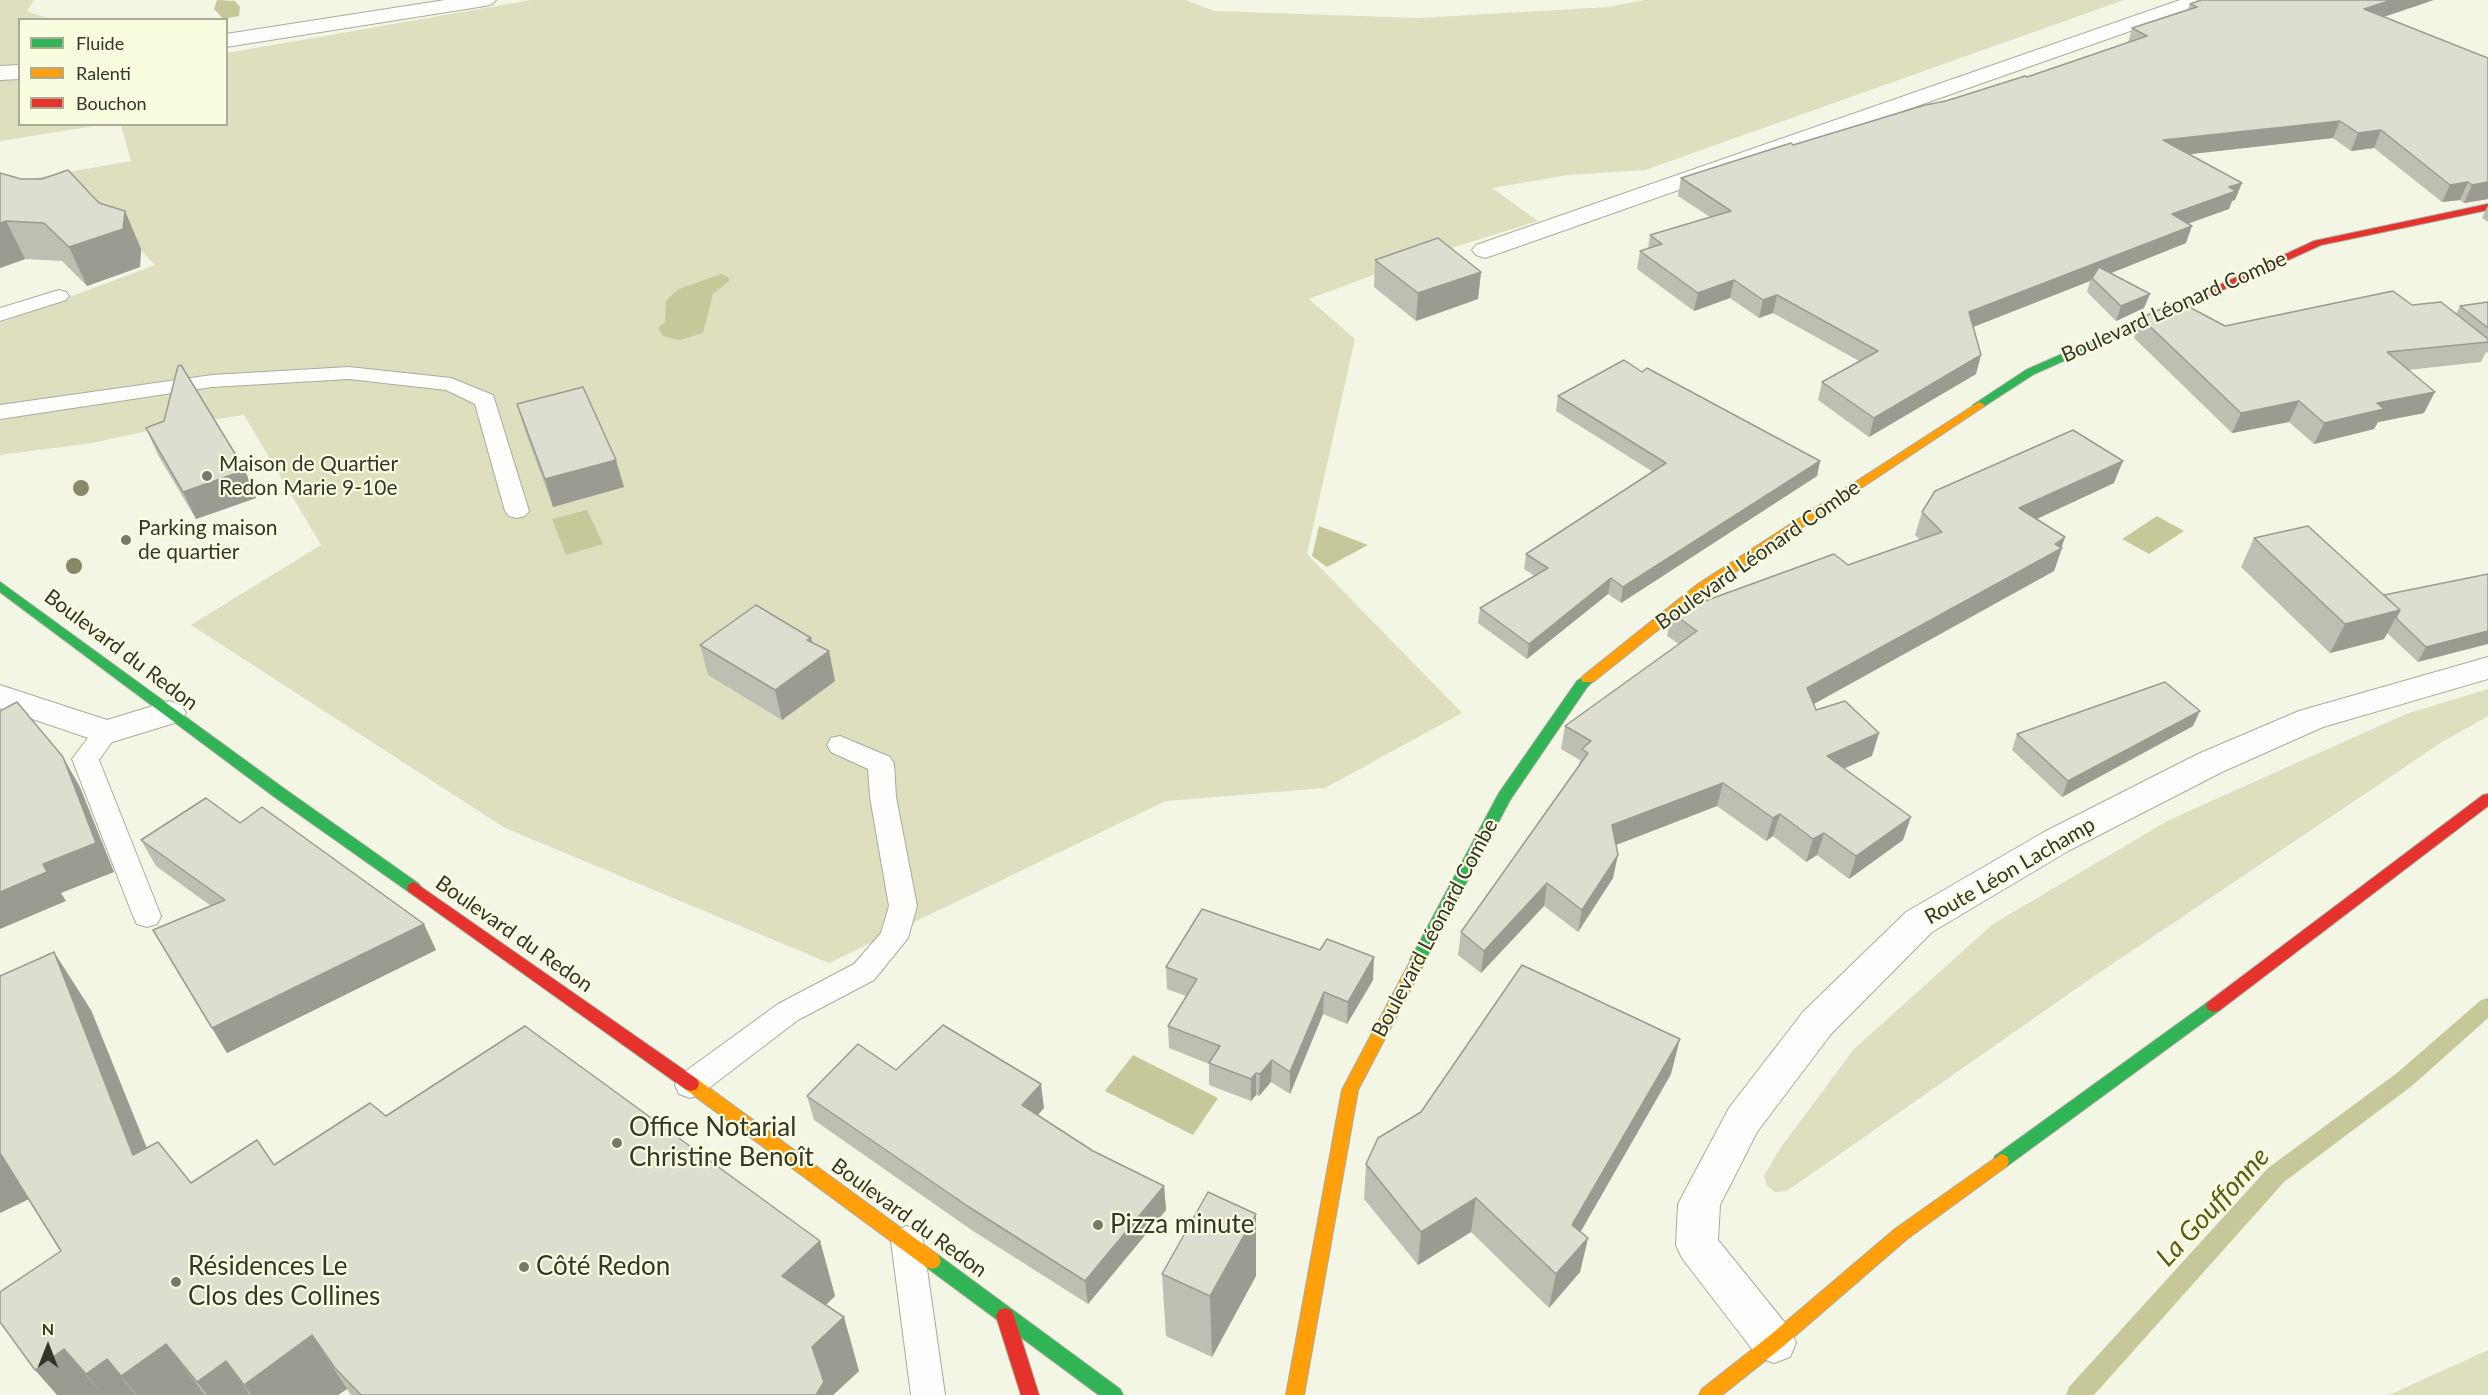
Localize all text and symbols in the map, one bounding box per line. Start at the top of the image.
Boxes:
legend [18,18,228,126]
text: Fluide [76,32,124,54]
text: Ralenti [76,62,131,84]
text: Bouchon [76,92,147,114]
street label: Boulevard Léonard Combe [2058,246,2290,368]
place label: Maison de Quartier Redon Marie 9-10e [219,451,398,501]
marker: Maison de Quartier Redon Marie 9-10e [200,469,214,483]
street label: Boulevard Léonard Combe [1651,475,1865,635]
place label: Parking maison de quartier [138,515,278,565]
marker: Parking maison de quartier [119,533,133,547]
street label: Boulevard du Redon [39,584,203,716]
street label: Route Léon Lachamp [1920,812,2100,930]
street label: Boulevard Léonard Combe [1367,815,1503,1041]
street label: Boulevard du Redon [431,870,597,998]
place label: Office Notarial Christine Benoît [629,1112,814,1174]
marker: Office Notarial Christine Benoît [610,1136,624,1150]
water label: La Gouffonne [2150,1141,2276,1273]
street label: Boulevard du Redon [826,1153,992,1283]
place label: Pizza minute [1110,1209,1254,1241]
marker: Pizza minute [1091,1218,1105,1232]
place label: Résidences Le Clos des Collines [188,1251,380,1312]
place label: Côté Redon [536,1251,670,1283]
marker: Côté Redon [517,1260,531,1274]
marker: Résidences Le Clos des Collines [169,1275,183,1289]
north arrow [18,1317,78,1377]
text: N [42,1319,54,1338]

